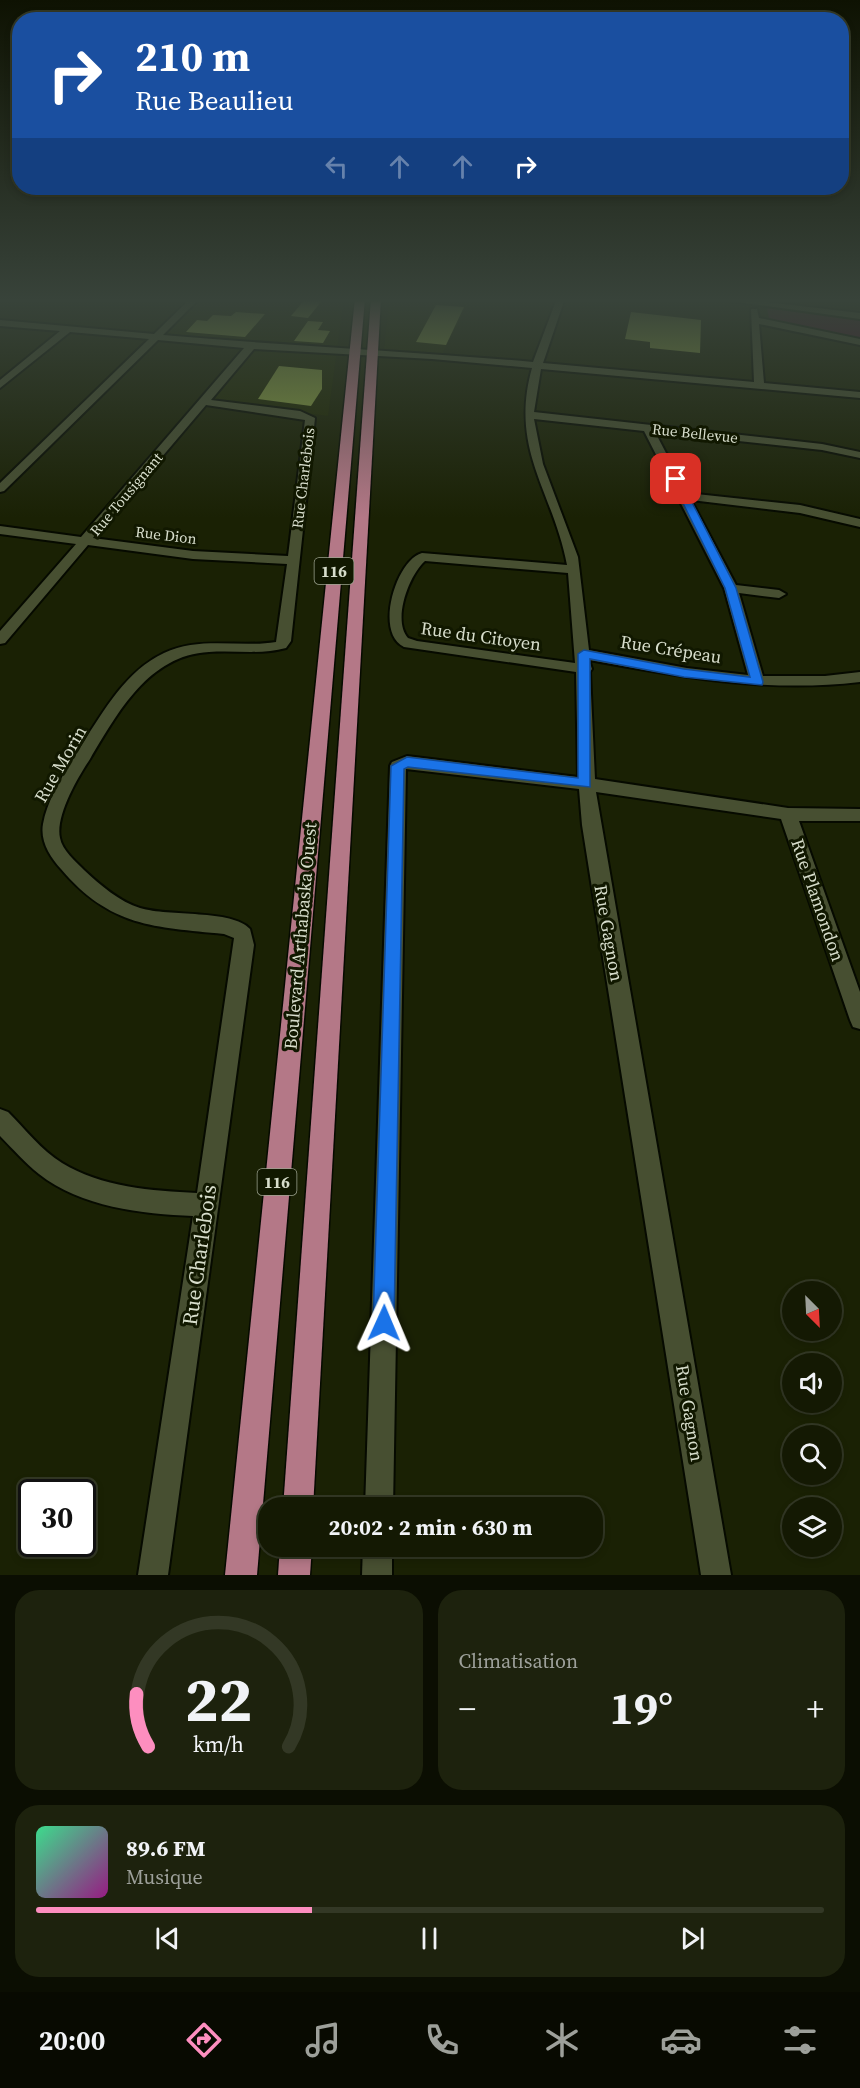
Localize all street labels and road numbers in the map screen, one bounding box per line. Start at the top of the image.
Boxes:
street label: Rue Bellevue [651,418,739,448]
street label: Rue Charlebois [286,426,320,530]
street label: Rue Tousignant [85,448,167,540]
street label: Rue Dion [134,521,198,549]
road number: 116 [314,558,354,584]
street label: Rue du Citoyen [419,615,543,657]
street label: Rue Crépeau [619,629,723,669]
street label: Rue Morin [28,721,92,807]
street label: Boulevard Arthabaska Ouest [278,821,322,1050]
street label: Rue Plamondon [785,835,851,965]
street label: Rue Gagnon [588,883,630,983]
road number: 116 [258,1169,296,1195]
street label: Rue Charlebois [175,1183,223,1327]
street label: Rue Gagnon [670,1363,710,1463]

